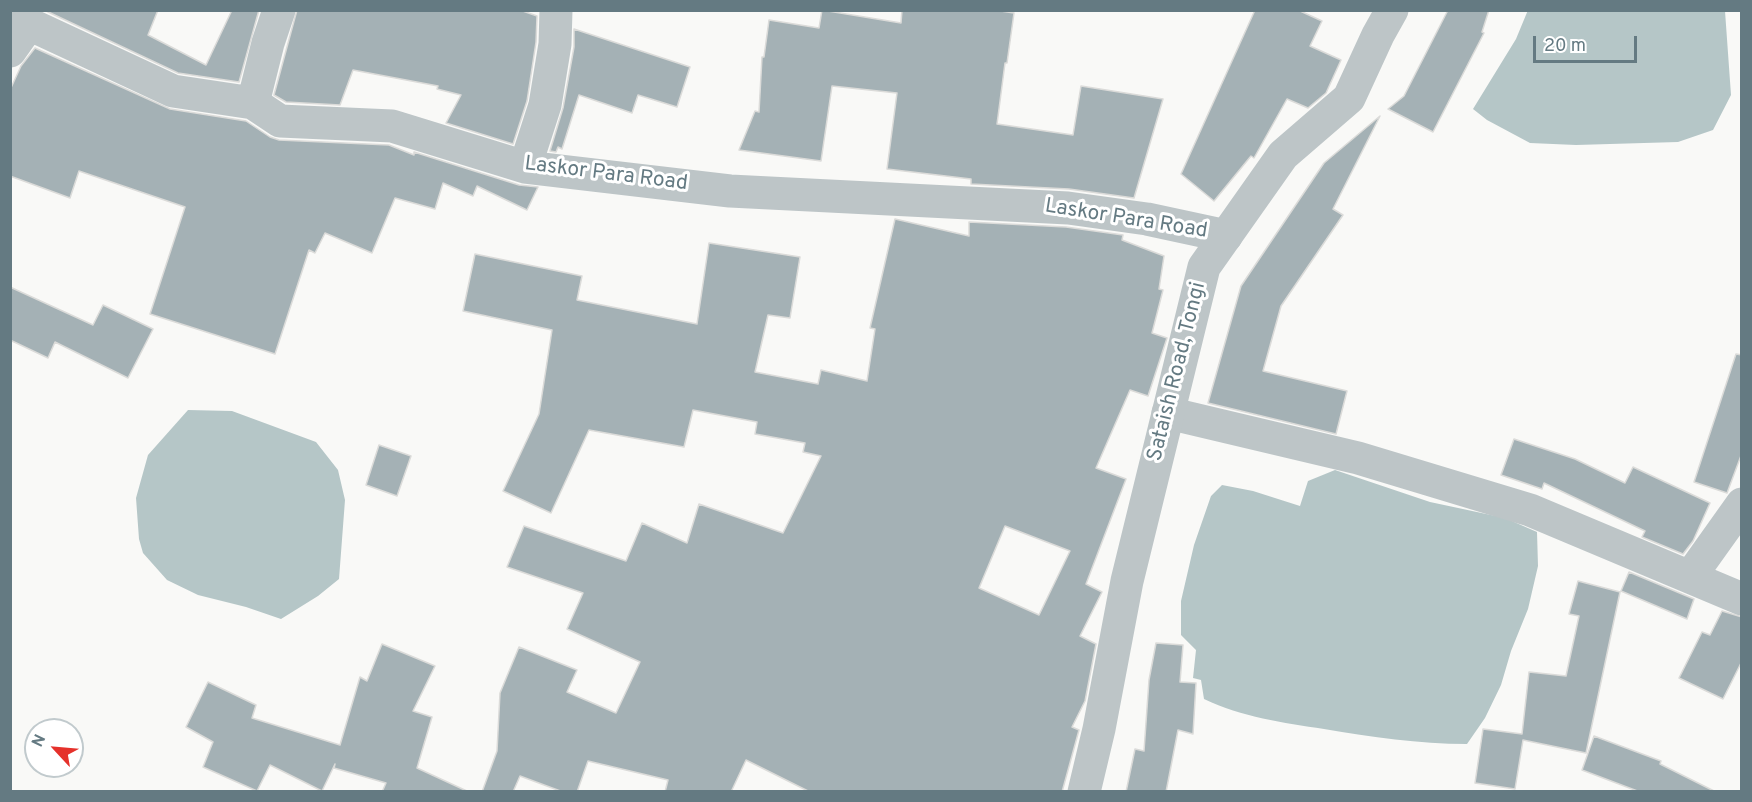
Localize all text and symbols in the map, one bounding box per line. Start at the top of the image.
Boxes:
scale bar [1536,24,1640,62]
text: 20 m [1544,35,1586,58]
street label: Laskor Para Road [523,152,689,198]
street label: Laskor Para Road [1043,195,1209,245]
street label: Sataish Road, Tongi [1144,280,1212,464]
north arrow [24,718,84,778]
text: N [28,731,51,751]

